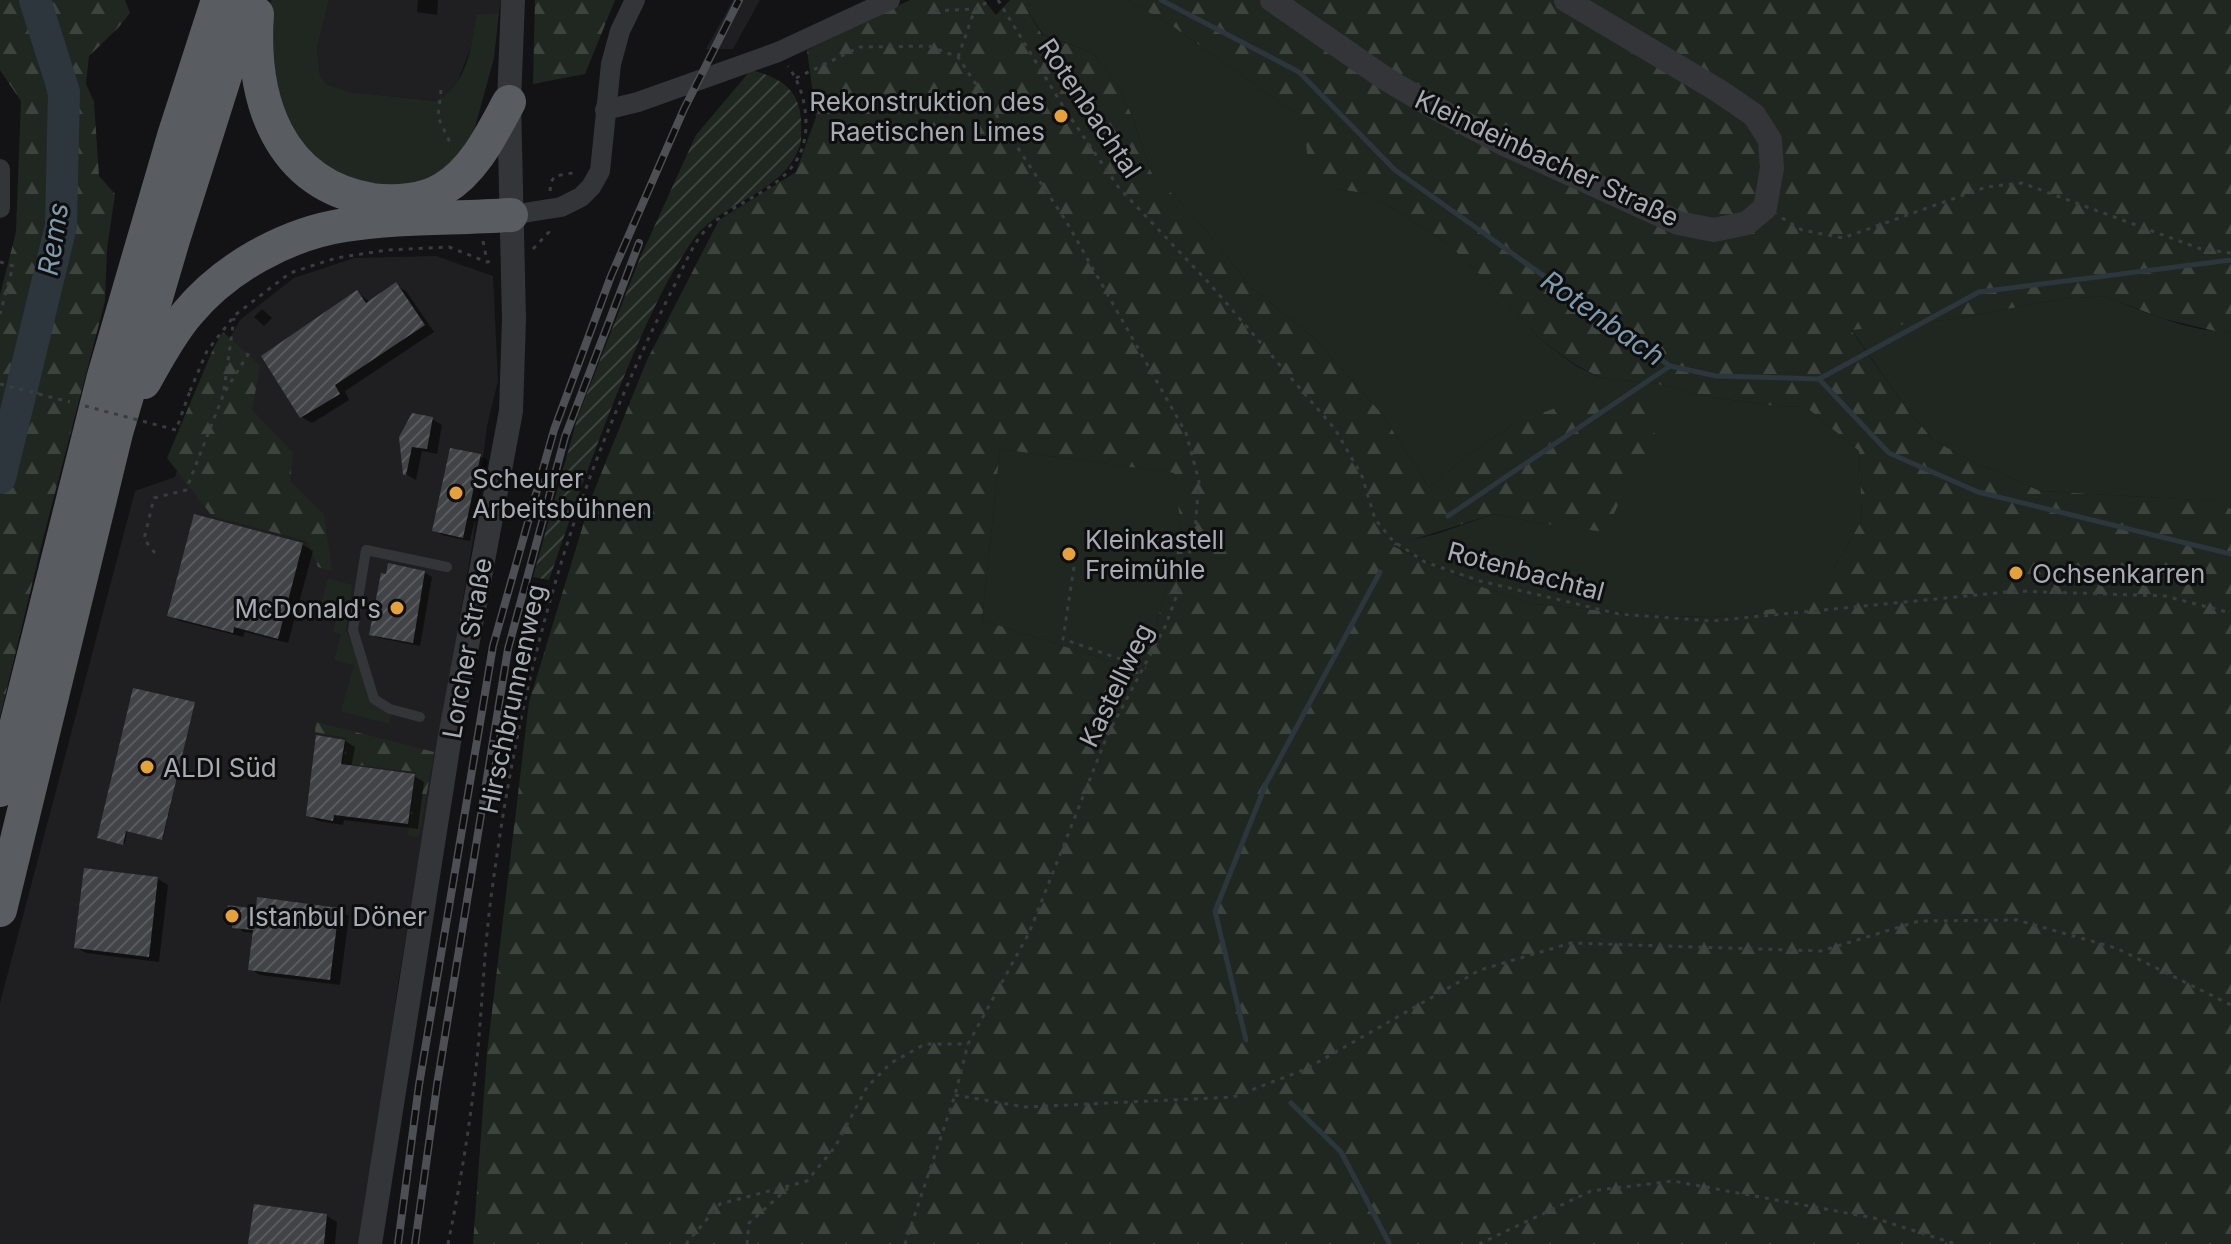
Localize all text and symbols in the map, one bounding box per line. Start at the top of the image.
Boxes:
street label: Rotenbachtal [1032,32,1148,184]
street label: Kleindeinbacher Straße [1410,83,1684,233]
place label: Rekonstruktion des Raetischen Limes [809,86,1045,147]
marker: Rekonstruktion des Raetischen Limes [1052,107,1070,125]
water label: Rems [30,200,76,278]
water label: Rotenbach [1535,263,1671,373]
place label: Scheurer Arbeitsbühnen [472,463,652,524]
marker: Scheurer Arbeitsbühnen [447,484,465,502]
place label: Kleinkastell Freimühle [1085,524,1224,585]
street label: Rotenbachtal [1444,535,1608,607]
marker: Kleinkastell Freimühle [1060,545,1078,563]
street label: Lorcher Straße [436,555,498,741]
place label: Ochsenkarren [2032,558,2205,589]
marker: Ochsenkarren [2007,564,2025,582]
street label: Hirschbrunnenweg [473,582,551,816]
place label: McDonald's [235,593,381,624]
marker: McDonald's [388,599,406,617]
street label: Kastellweg [1073,618,1159,752]
place label: ALDI Süd [163,752,277,783]
marker: ALDI Süd [138,758,156,776]
place label: Istanbul Döner [248,901,427,932]
marker: Istanbul Döner [223,907,241,925]

